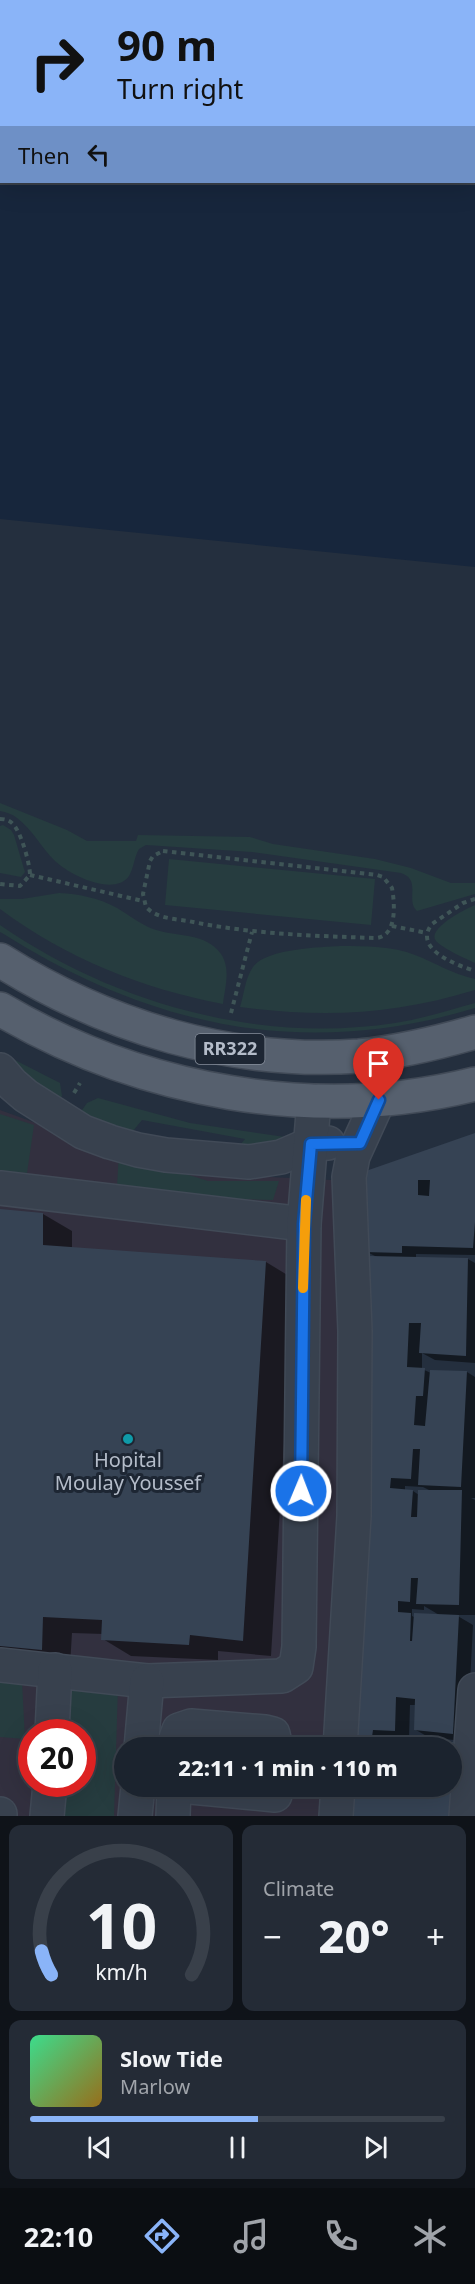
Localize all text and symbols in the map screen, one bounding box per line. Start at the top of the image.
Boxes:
text: 90 m [117,16,217,73]
icon: right [18,24,96,102]
text: Turn right [117,70,243,107]
icon: left [82,138,115,171]
text: Then [18,140,70,170]
road number: RR322 [196,1034,264,1064]
pin [353,1038,404,1100]
icon: arrive [362,1047,395,1080]
marker: Hopital Moulay Youssef [121,1432,135,1446]
place label: Hopital Moulay Youssef [55,1446,202,1496]
position arrow [269,1459,333,1523]
speed limit sign: 20 [18,1719,96,1797]
text: 22:11 · 1 min · 110 m [178,1752,398,1782]
text: Climate [263,1875,334,1902]
text: 10 [85,1882,157,1967]
text: 20° [318,1905,390,1966]
text: − [263,1914,282,1959]
text: + [426,1914,445,1959]
text: km/h [95,1957,147,1986]
text: Slow Tide [120,2043,223,2073]
text: Marlow [120,2073,190,2100]
icon: previous [83,2131,116,2164]
icon: pause [221,2131,254,2164]
icon: next [359,2131,392,2164]
icon: directions [141,2215,183,2257]
icon: music [230,2215,272,2257]
icon: phone [320,2215,362,2257]
icon: climate [409,2215,451,2257]
text: 22:10 [24,2218,93,2255]

